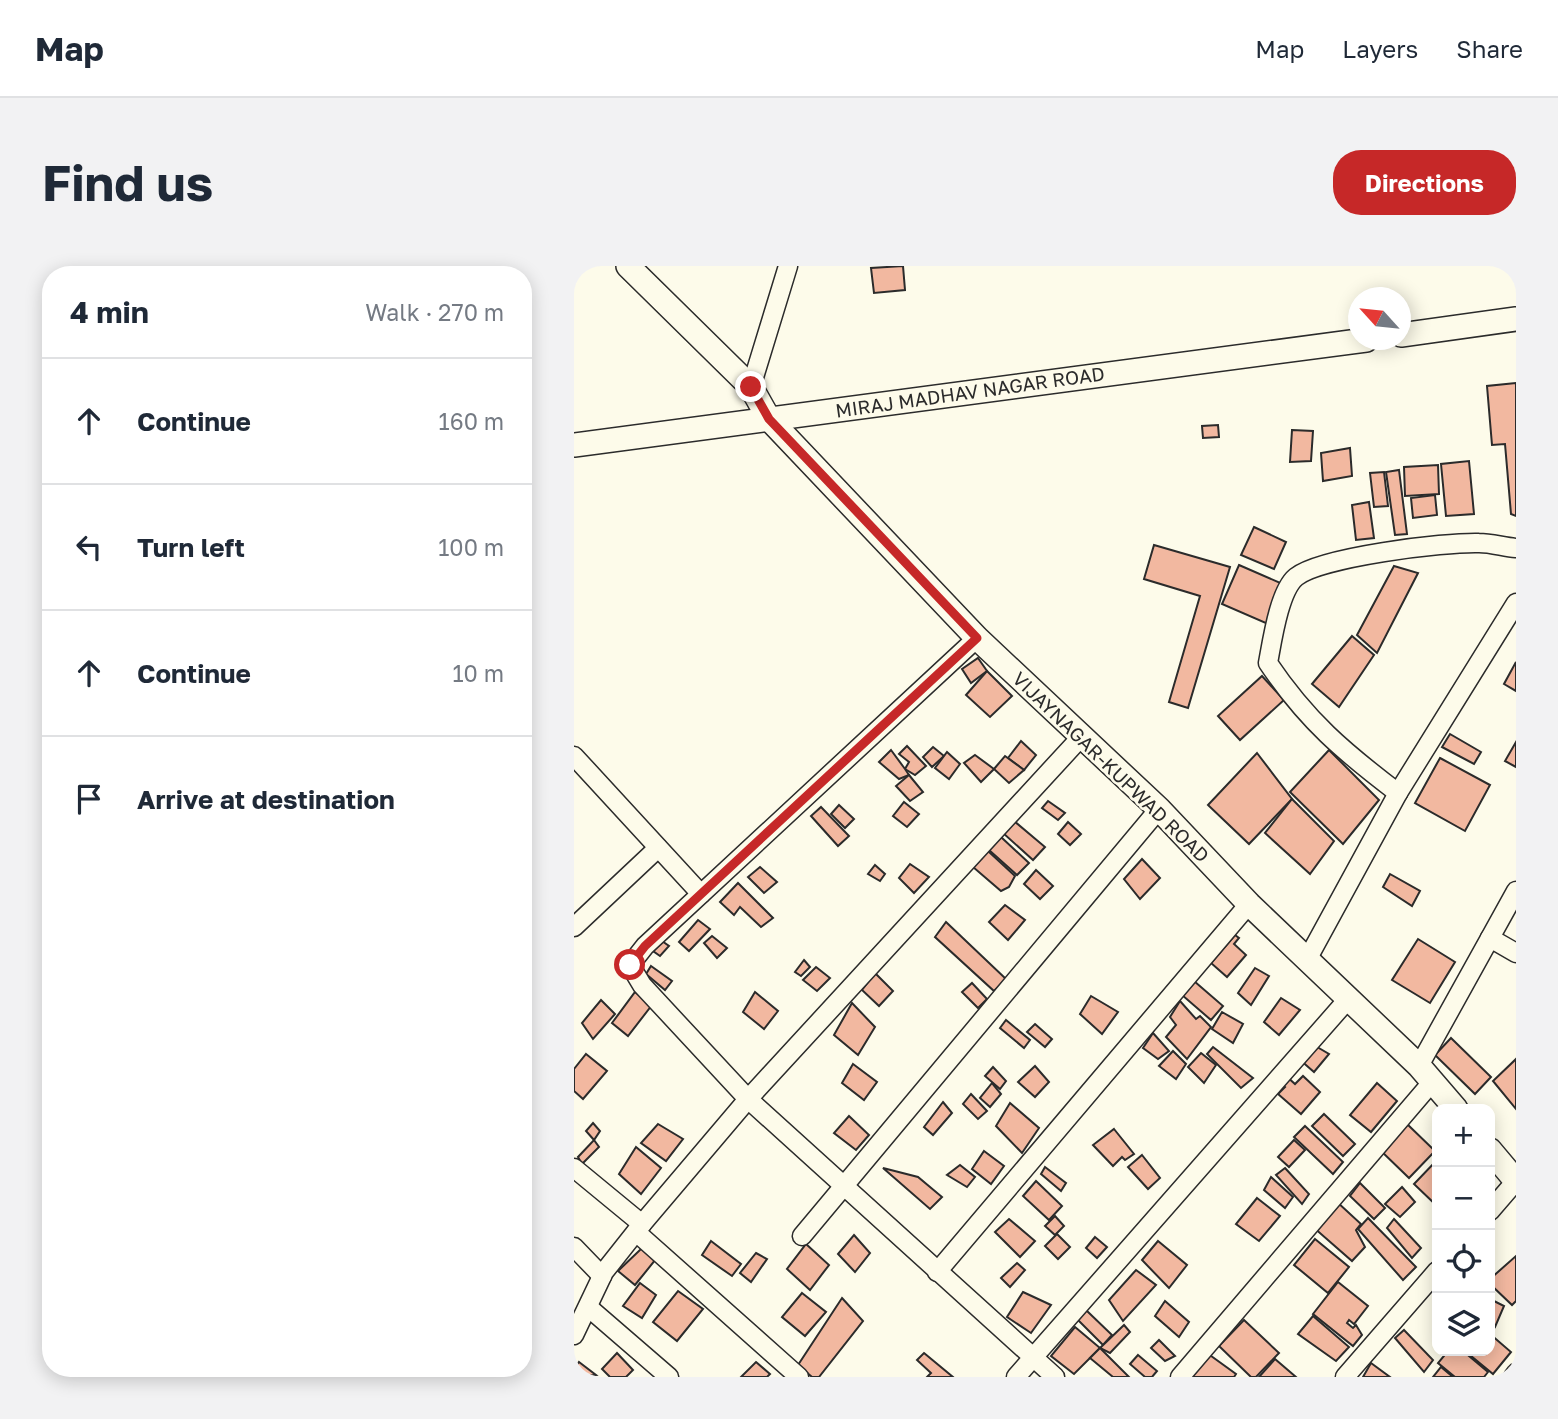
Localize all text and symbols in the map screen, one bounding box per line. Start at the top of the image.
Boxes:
text: Map [35,29,104,68]
text: Map [1255,34,1304,63]
text: Layers [1342,34,1418,63]
text: Share [1456,34,1523,63]
button: Directions [1333,150,1516,215]
text: Find us [42,153,213,212]
north arrow [1348,287,1411,350]
text: 4 min [70,294,149,330]
text: Walk · 270 m [365,298,504,326]
street label: MIRAJ MADHAV NAGAR ROAD [834,361,1106,422]
route end [735,371,766,402]
icon: ahead [70,402,108,440]
text: Continue [137,406,251,437]
text: 160 m [439,407,504,435]
icon: left [70,528,108,566]
text: Turn left [137,532,245,563]
text: 100 m [438,533,504,561]
icon: ahead [70,654,108,692]
text: Continue [137,658,251,689]
text: 10 m [452,659,504,687]
street label: VIJAYNAGAR-KUPWAD ROAD [1008,667,1214,867]
icon: arrive [70,780,108,818]
text: Arrive at destination [137,784,395,815]
route start [614,949,645,980]
map controls [1432,1104,1495,1356]
button: + [1432,1104,1495,1167]
button: − [1432,1167,1495,1230]
button: locate [1432,1230,1495,1293]
button: layers [1432,1293,1495,1356]

